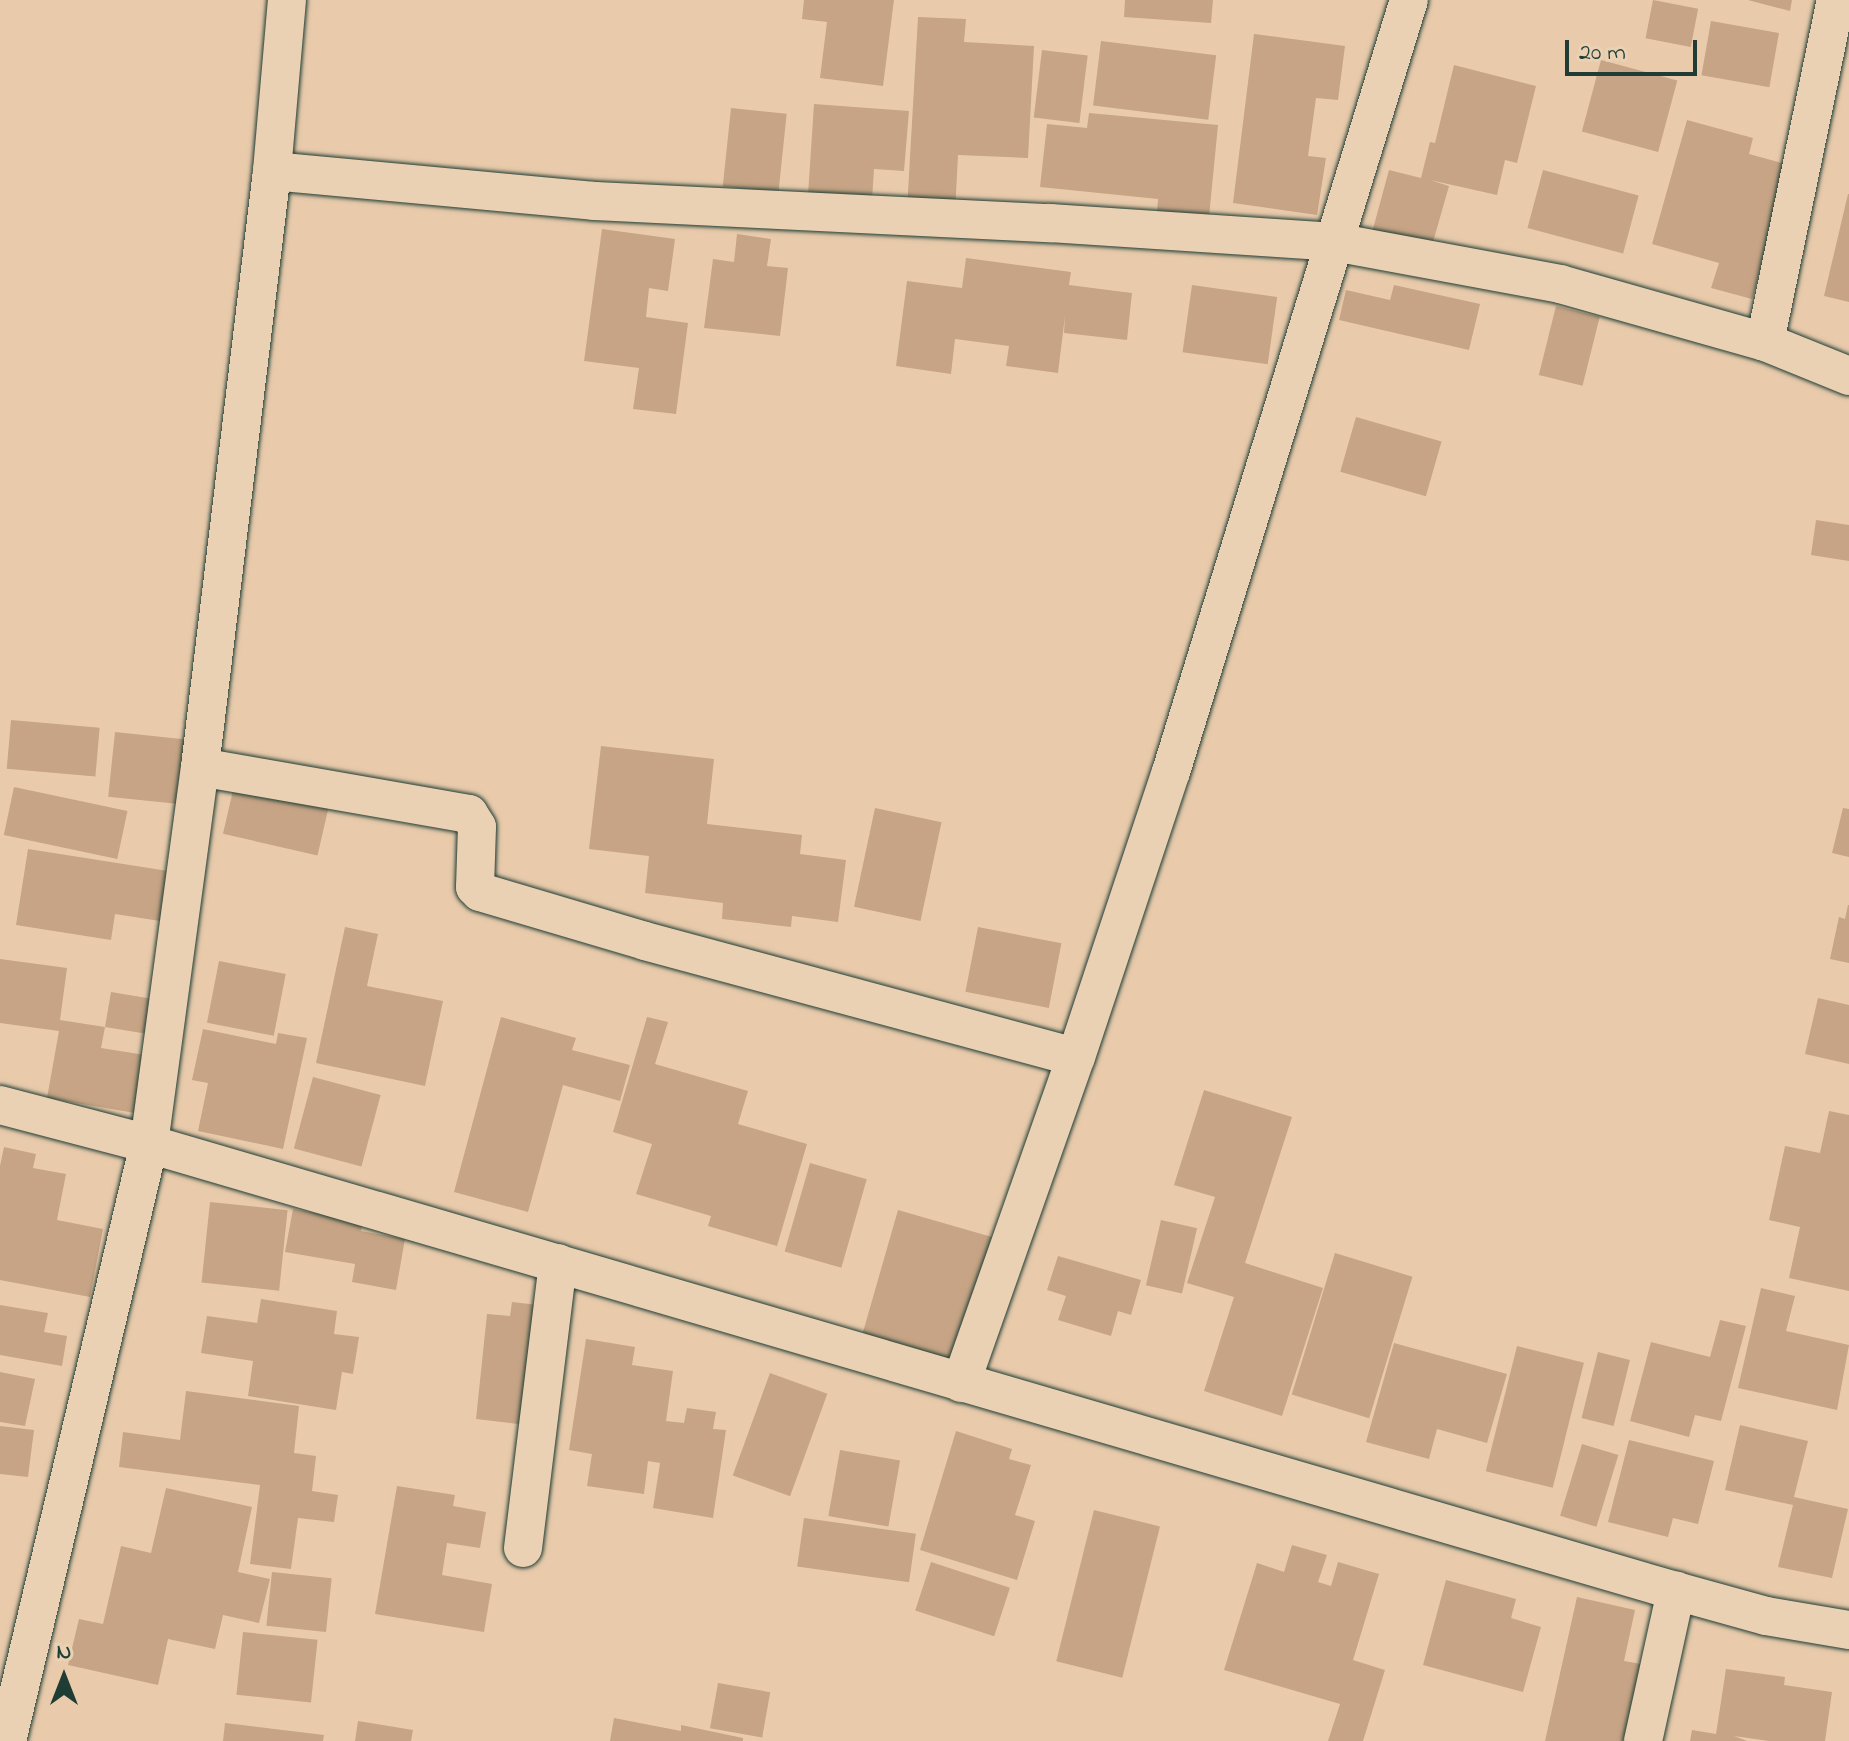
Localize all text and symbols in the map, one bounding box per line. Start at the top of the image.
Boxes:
scale bar [1569,24,1701,74]
text: 20 m [1579,36,1626,71]
north arrow [24,1637,104,1717]
text: N [57,1637,71,1669]

